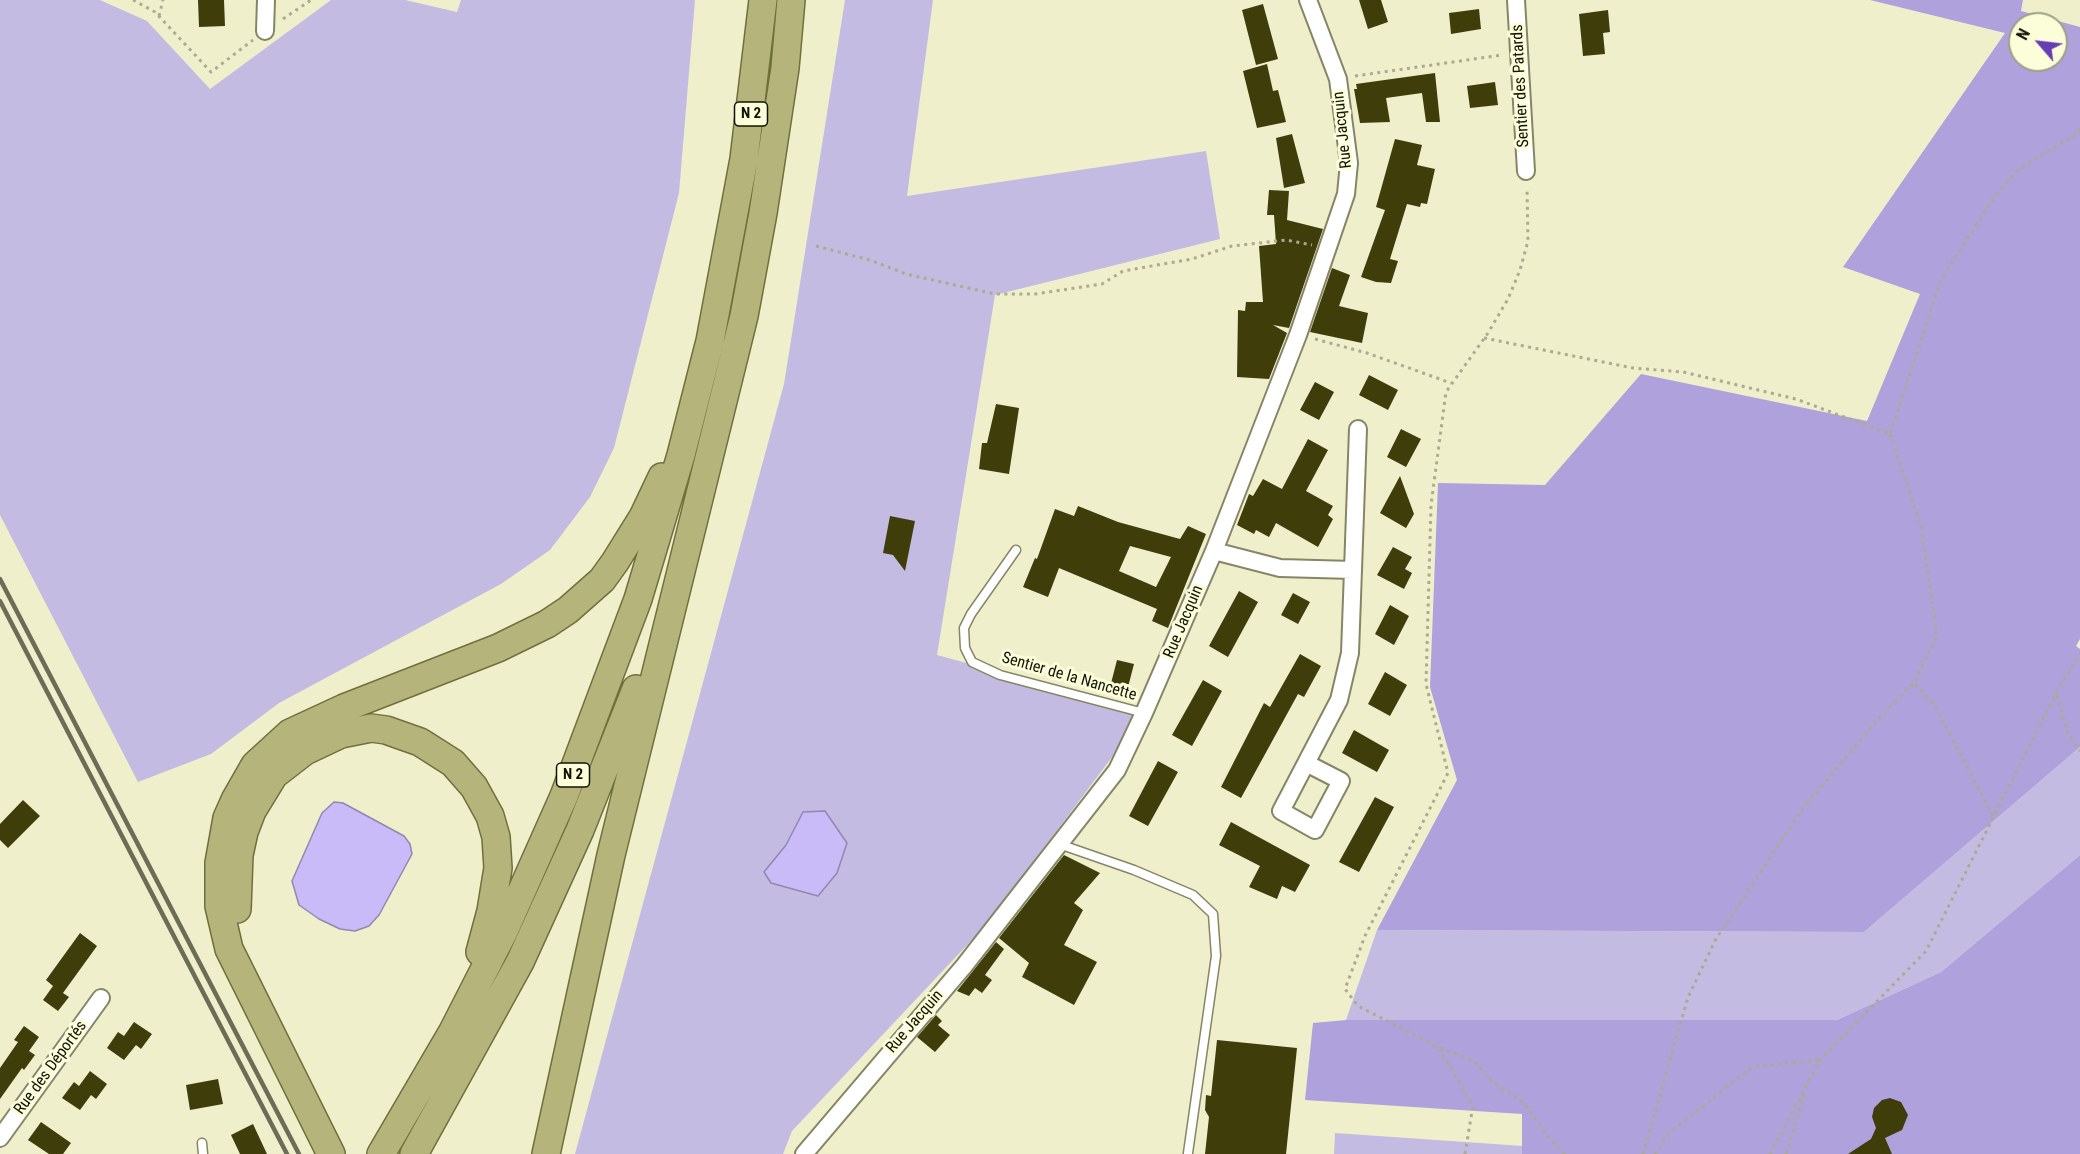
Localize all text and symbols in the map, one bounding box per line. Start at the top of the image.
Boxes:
north arrow [2008,12,2068,72]
street label: Sentier des Patards [1508,24,1534,148]
text: N [2013,25,2034,43]
street label: Rue Jacquin [1329,91,1357,169]
road number: N 2 [734,102,768,126]
street label: Rue Jacquin [1160,583,1208,661]
street label: Sentier de la Nancette [999,649,1139,705]
road number: N 2 [556,763,590,787]
street label: Rue Jacquin [882,987,948,1057]
street label: Rue des Déportés [11,1017,91,1119]

